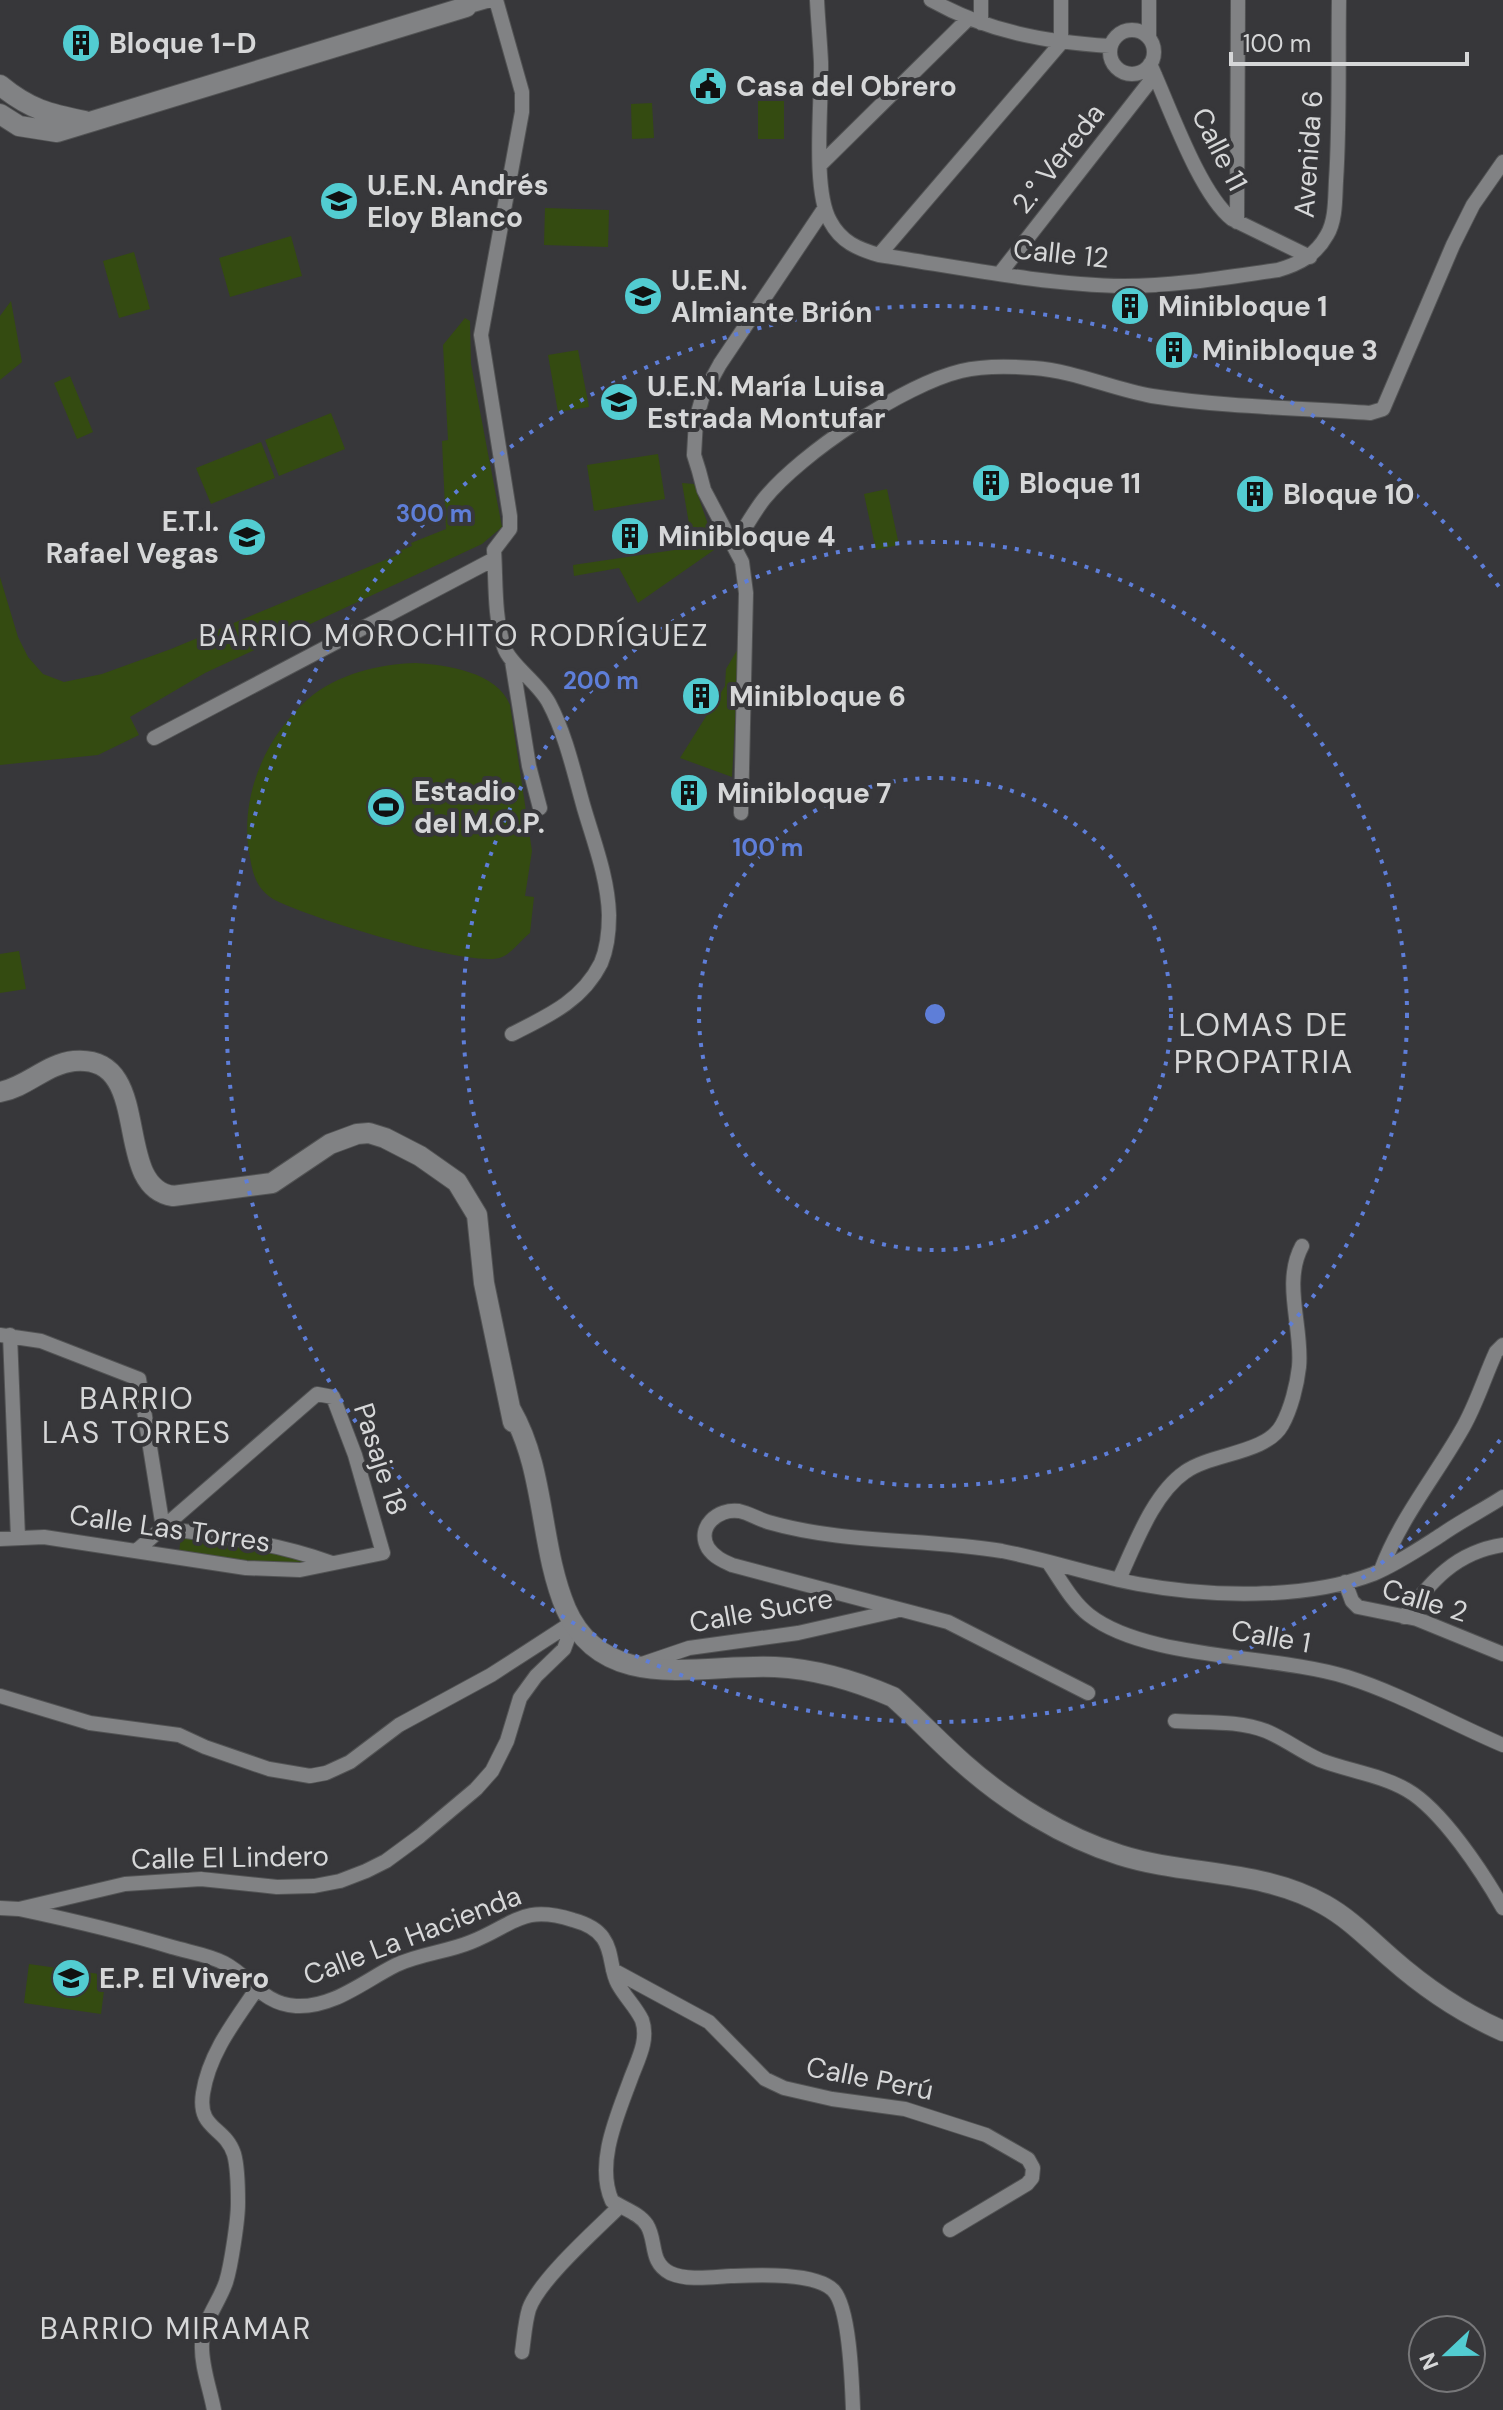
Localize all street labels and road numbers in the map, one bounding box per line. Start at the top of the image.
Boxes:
street label: Avenida 6 [1286,89,1331,219]
street label: 2.° Vereda [1004,96,1113,221]
street label: Calle 11 [1183,101,1256,197]
street label: Calle 12 [1011,230,1111,277]
street label: Pasaje 18 [345,1398,416,1520]
street label: Calle Las Torres [67,1496,273,1561]
street label: Calle 2 [1378,1570,1472,1631]
street label: Calle Sucre [686,1580,836,1641]
street label: Calle 1 [1228,1611,1313,1662]
street label: Calle El Lindero [131,1837,329,1878]
street label: Calle La Hacienda [298,1877,526,1994]
street label: Calle Perú [803,2048,937,2109]

